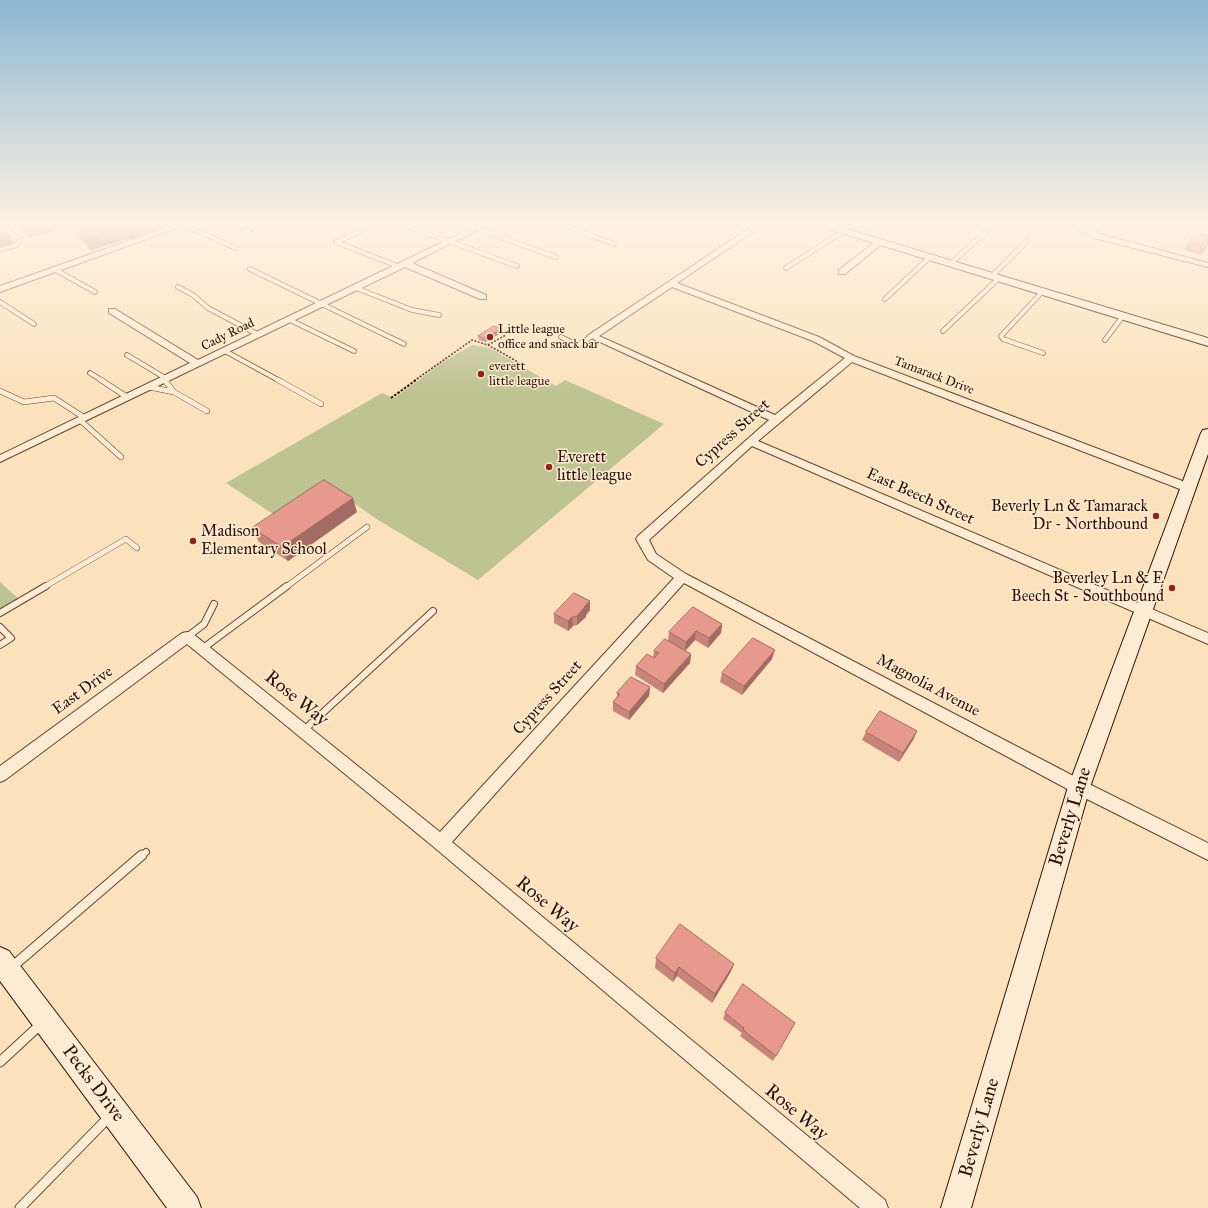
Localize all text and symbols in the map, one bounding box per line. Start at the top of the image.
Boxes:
street label: Cady Road [199,315,257,355]
place label: Little league office and snack bar [498,322,599,353]
marker: Little league office and snack bar [485,332,495,342]
street label: Tamarack Drive [892,354,976,398]
place label: everett little league [489,359,550,390]
marker: everett little league [476,369,486,379]
street label: Cypress Street [692,395,774,473]
place label: Everett little league [557,448,632,486]
marker: Everett little league [544,462,554,472]
street label: East Beech Street [863,465,977,529]
place label: Beverly Ln & Tamarack Dr - Northbound [991,497,1148,535]
marker: Beverly Ln & Tamarack Dr - Northbound [1151,511,1161,521]
place label: Madison Elementary School [201,522,327,560]
marker: Madison Elementary School [188,536,198,546]
place label: Beverley Ln & E Beech St - Southbound [1011,569,1164,607]
marker: Beverley Ln & E Beech St - Southbound [1167,583,1177,593]
street label: Magnolia Avenue [873,651,983,721]
street label: Cypress Street [509,657,587,739]
street label: East Drive [49,663,117,719]
street label: Rose Way [259,666,333,732]
street label: Beverly Lane [1045,765,1097,869]
street label: Rose Way [511,872,583,938]
street label: Pecks Drive [57,1041,129,1127]
street label: Beverly Lane [955,1076,1005,1180]
street label: Rose Way [760,1080,832,1146]

